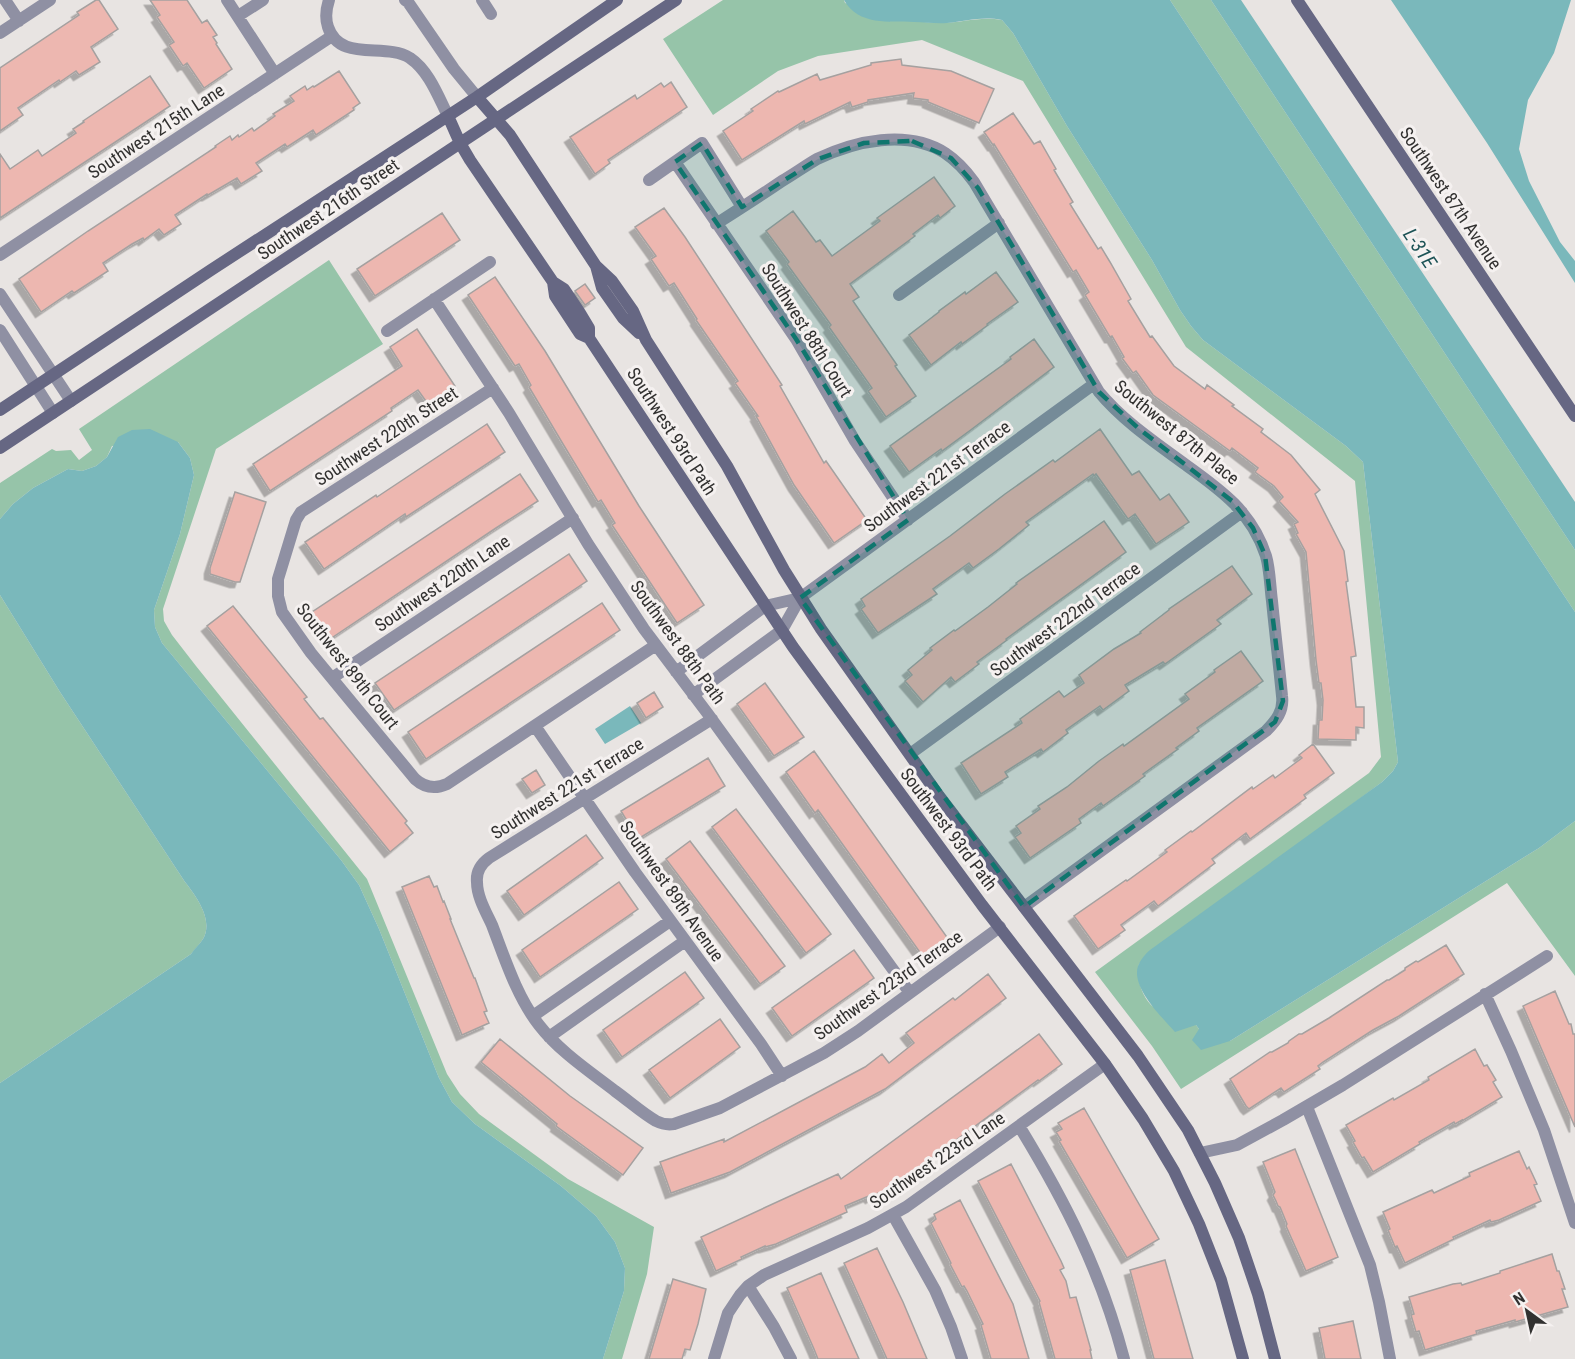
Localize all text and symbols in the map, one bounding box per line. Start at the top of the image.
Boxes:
street label: Southwest 215th Lane [84,79,228,183]
street label: Southwest 87th Avenue [1396,123,1506,273]
street label: Southwest 216th Street [253,154,403,264]
water label: L-31E [1398,224,1443,274]
street label: Southwest 88th Court [757,259,857,401]
street label: Southwest 93rd Path [623,363,721,499]
street label: Southwest 87th Place [1110,375,1244,489]
street label: Southwest 220th Street [311,382,461,490]
street label: Southwest 221st Terrace [860,416,1014,536]
street label: Southwest 220th Lane [371,530,513,636]
street label: Southwest 222nd Terrace [986,558,1144,680]
street label: Southwest 88th Path [626,576,730,708]
street label: Southwest 89th Court [292,599,404,733]
street label: Southwest 221st Terrace [487,733,647,843]
street label: Southwest 93rd Path [896,764,1002,894]
street label: Southwest 89th Avenue [616,817,728,965]
street label: Southwest 223rd Terrace [810,926,966,1044]
street label: Southwest 223rd Lane [866,1107,1008,1213]
north arrow [1497,1281,1557,1341]
text: N [1510,1288,1528,1309]

